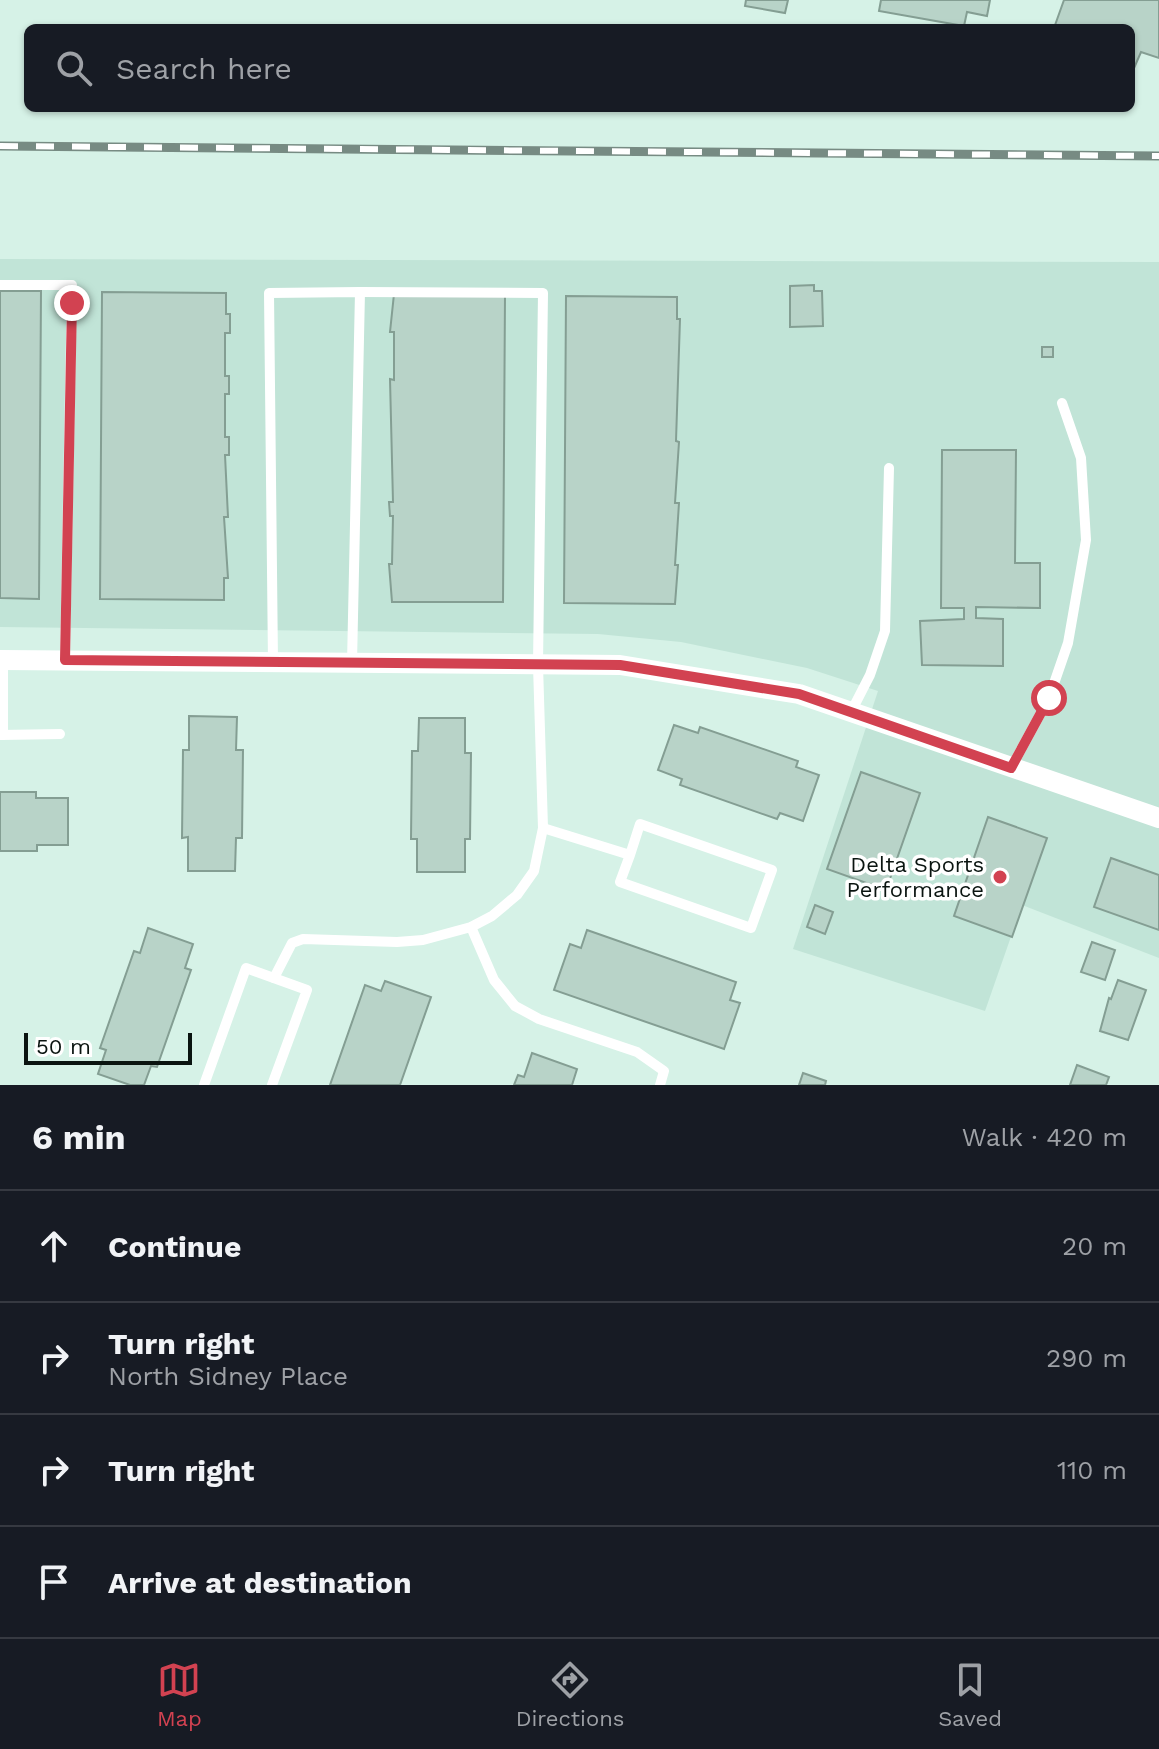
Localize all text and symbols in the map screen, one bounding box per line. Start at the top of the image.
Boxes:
search box [24,24,1135,112]
icon: search [52,46,96,90]
text: Search here [116,51,292,86]
route end [54,285,90,321]
route start [1031,680,1067,716]
place label: Delta Sports Performance [847,852,984,902]
marker: Delta Sports Performance [991,868,1009,886]
scale bar [24,1029,192,1065]
text: 50 m [36,1034,91,1059]
text: 6 min [32,1117,126,1157]
text: Walk · 420 m [962,1122,1127,1152]
icon: ahead [32,1224,76,1268]
text: Continue [108,1229,241,1264]
text: 20 m [1062,1231,1127,1261]
text: Turn right [108,1326,254,1361]
icon: right [32,1336,76,1380]
text: 290 m [1046,1343,1127,1373]
text: North Sidney Place [108,1361,348,1391]
icon: right [32,1448,76,1492]
text: Turn right [108,1453,254,1488]
text: 110 m [1057,1455,1127,1485]
icon: arrive [32,1560,76,1604]
text: Arrive at destination [108,1565,412,1600]
tab: Map [157,1658,202,1731]
tab: Directions [516,1658,624,1731]
tab: Saved [938,1658,1002,1731]

